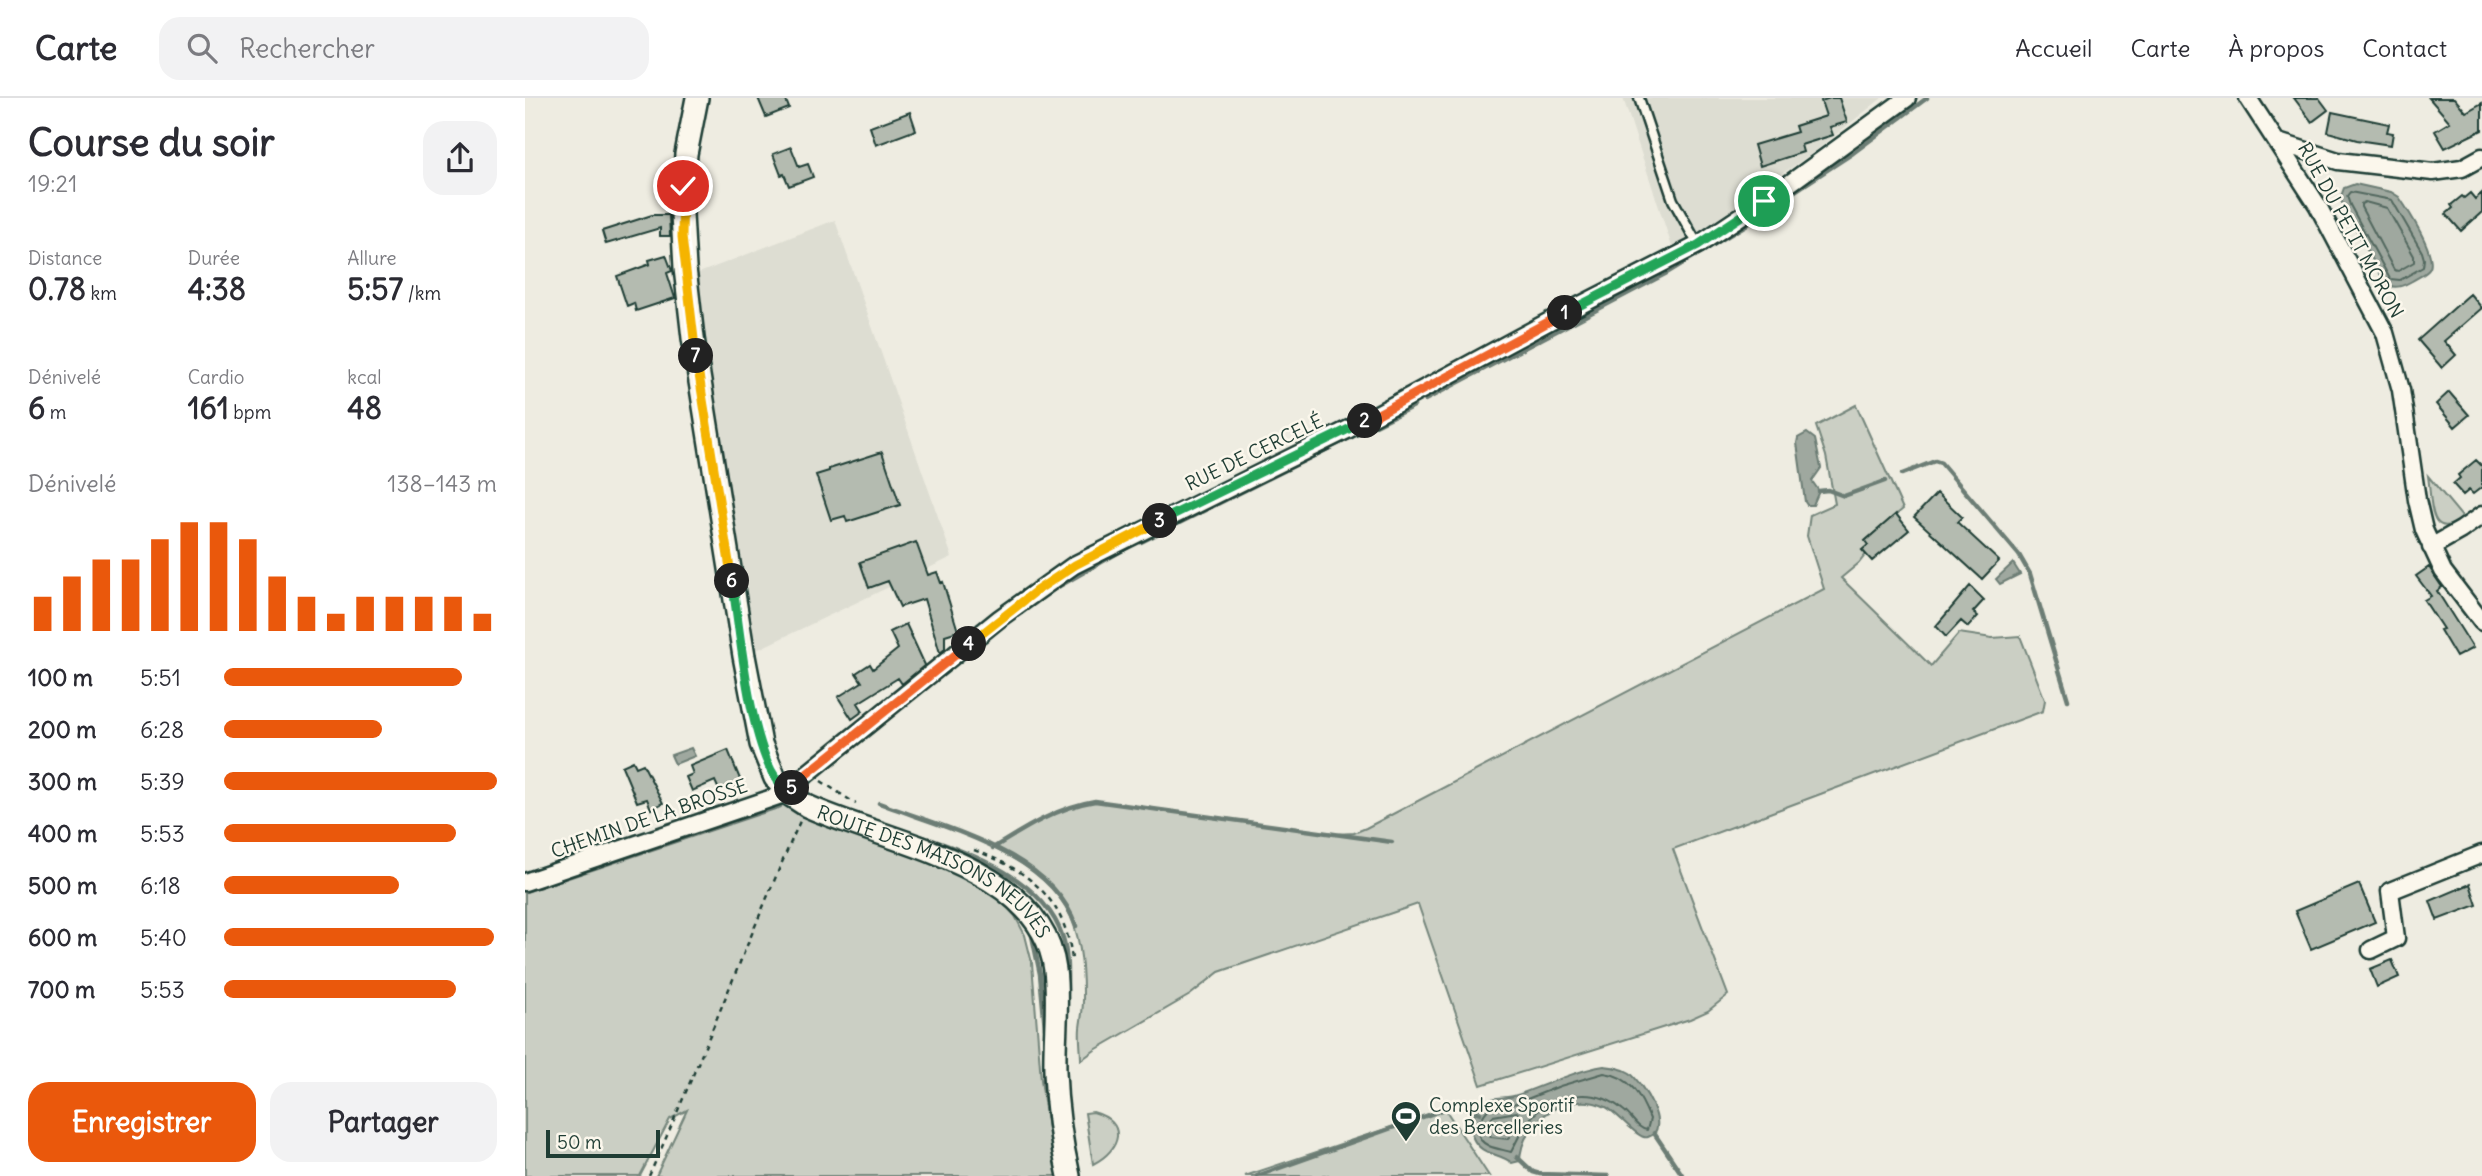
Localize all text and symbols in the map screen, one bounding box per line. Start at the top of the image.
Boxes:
search box [159,17,649,80]
text: Carte [35,27,117,69]
icon: search [183,29,221,67]
text: Rechercher [239,32,375,65]
text: Accueil [2015,33,2092,63]
text: Carte [2130,33,2190,63]
text: À propos [2228,33,2324,63]
text: Contact [2362,33,2447,63]
text: Course du soir [28,119,275,166]
button: share [423,121,497,195]
street label: RUE DU PETIT MORON [2293,138,2409,322]
pin [653,156,713,216]
icon: check [664,167,702,205]
text: 19:21 [28,169,77,198]
pin [1734,171,1794,231]
icon: arrive [1745,182,1783,220]
text: Distance [28,246,102,270]
text: Durée [188,246,240,270]
text: Allure [347,246,397,270]
text: 0.78 [28,270,86,308]
text: 4:38 [188,270,246,308]
text: 5:57 [347,270,403,308]
text: km [86,281,117,305]
text: /km [403,281,441,305]
pin: 1 [1548,296,1583,330]
text: 1 [1561,300,1568,324]
pin: 7 [679,338,713,374]
text: 7 [691,343,700,367]
text: Dénivelé [28,365,101,389]
text: Cardio [188,365,245,389]
text: kcal [347,365,382,389]
text: 6 [28,389,45,427]
text: 161 [188,389,229,427]
text: 48 [347,389,382,427]
text: m [45,400,67,424]
text: bpm [229,400,271,424]
pin: 2 [1347,404,1383,438]
street label: RUE DE CERCELÉ [1181,408,1327,496]
text: 2 [1359,408,1370,432]
text: Dénivelé [28,469,116,498]
text: 138–143 m [387,469,497,498]
pin: 3 [1143,504,1177,538]
text: 3 [1154,508,1165,532]
pin: 6 [715,564,749,598]
text: 6 [726,568,737,592]
pin: 4 [951,626,987,662]
text: 4 [963,631,974,655]
text: 100 m [28,663,93,692]
text: 5:51 [140,663,181,692]
text: 200 m [28,715,97,744]
text: 6:28 [140,715,184,744]
text: 300 m [28,767,97,796]
text: 5:39 [140,767,185,796]
pin: 5 [775,770,809,806]
street label: CHEMIN DE LA BROSSE [548,773,750,863]
text: 5 [786,775,797,799]
street label: ROUTE DES MAISONS NEUVES [814,800,1056,942]
text: 400 m [28,819,97,848]
text: 5:53 [140,819,185,848]
text: 500 m [28,871,97,900]
text: 6:18 [140,871,181,900]
text: 600 m [28,923,97,952]
text: 5:40 [140,923,187,952]
text: 700 m [28,975,95,1004]
text: 5:53 [140,975,185,1004]
button: Enregistrer [28,1082,256,1162]
button: Partager [270,1082,497,1162]
place label: Complexe Sportif des Bercelleries [1429,1093,1575,1139]
sports icon: Complexe Sportif des Bercelleries [1389,1099,1423,1143]
scale bar [546,1127,660,1159]
text: 50 m [557,1130,602,1154]

